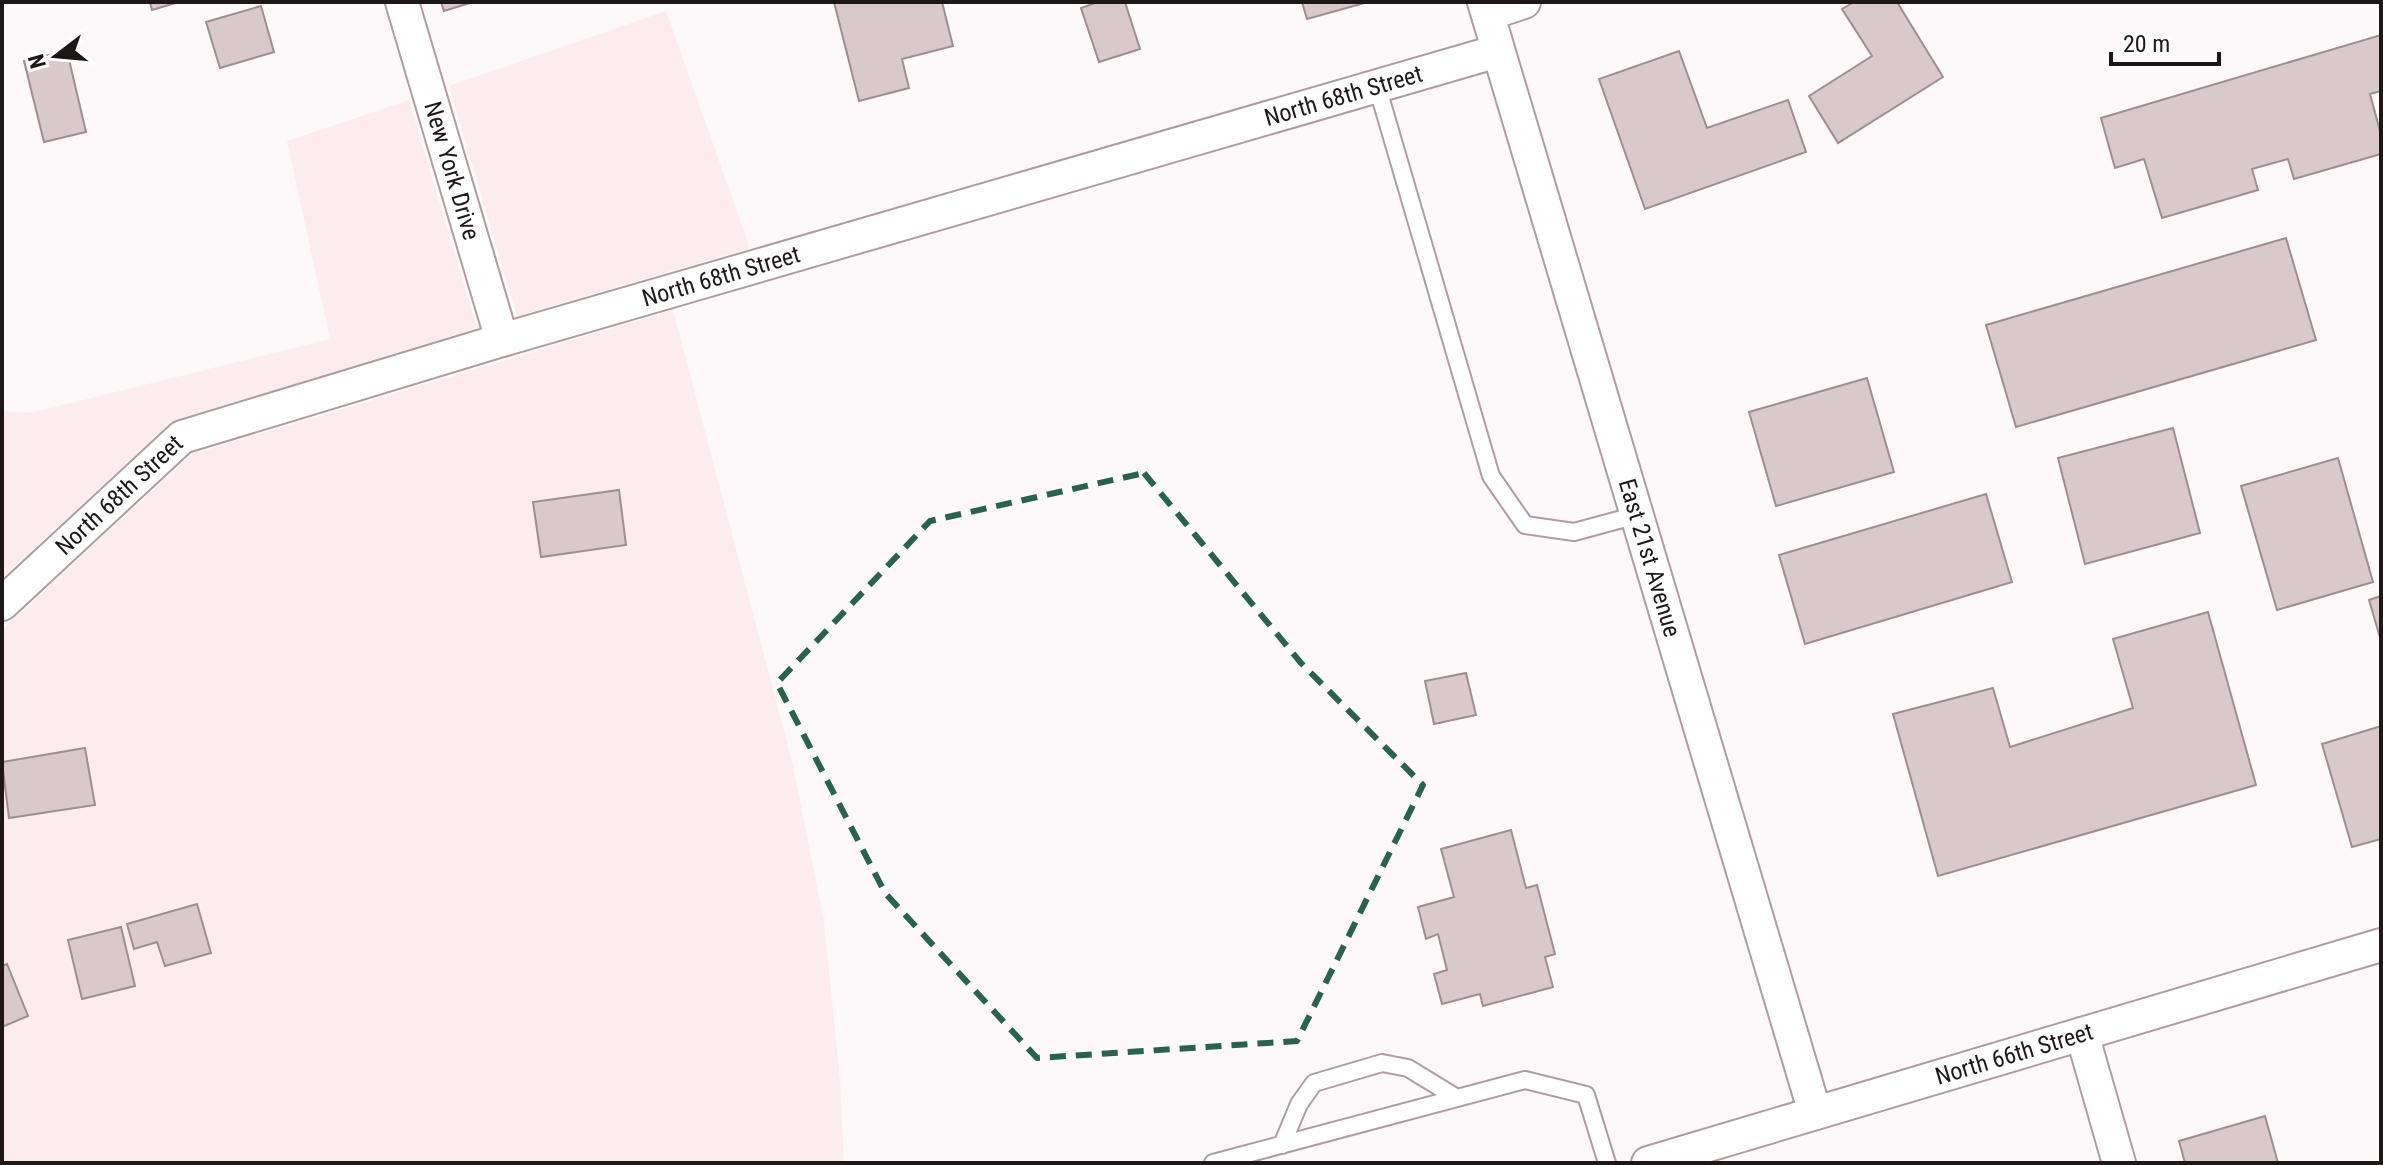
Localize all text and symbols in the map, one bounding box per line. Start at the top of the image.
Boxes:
north arrow [16,16,96,96]
scale bar [2111,16,2219,66]
text: 20 m [2123,30,2170,58]
text: N [23,51,51,71]
street label: North 68th Street [1261,60,1426,132]
street label: New York Drive [418,98,486,243]
street label: North 68th Street [639,240,803,313]
street label: North 68th Street [50,429,189,561]
street label: East 21st Avenue [1613,476,1686,640]
street label: North 66th Street [1932,1017,2096,1091]

